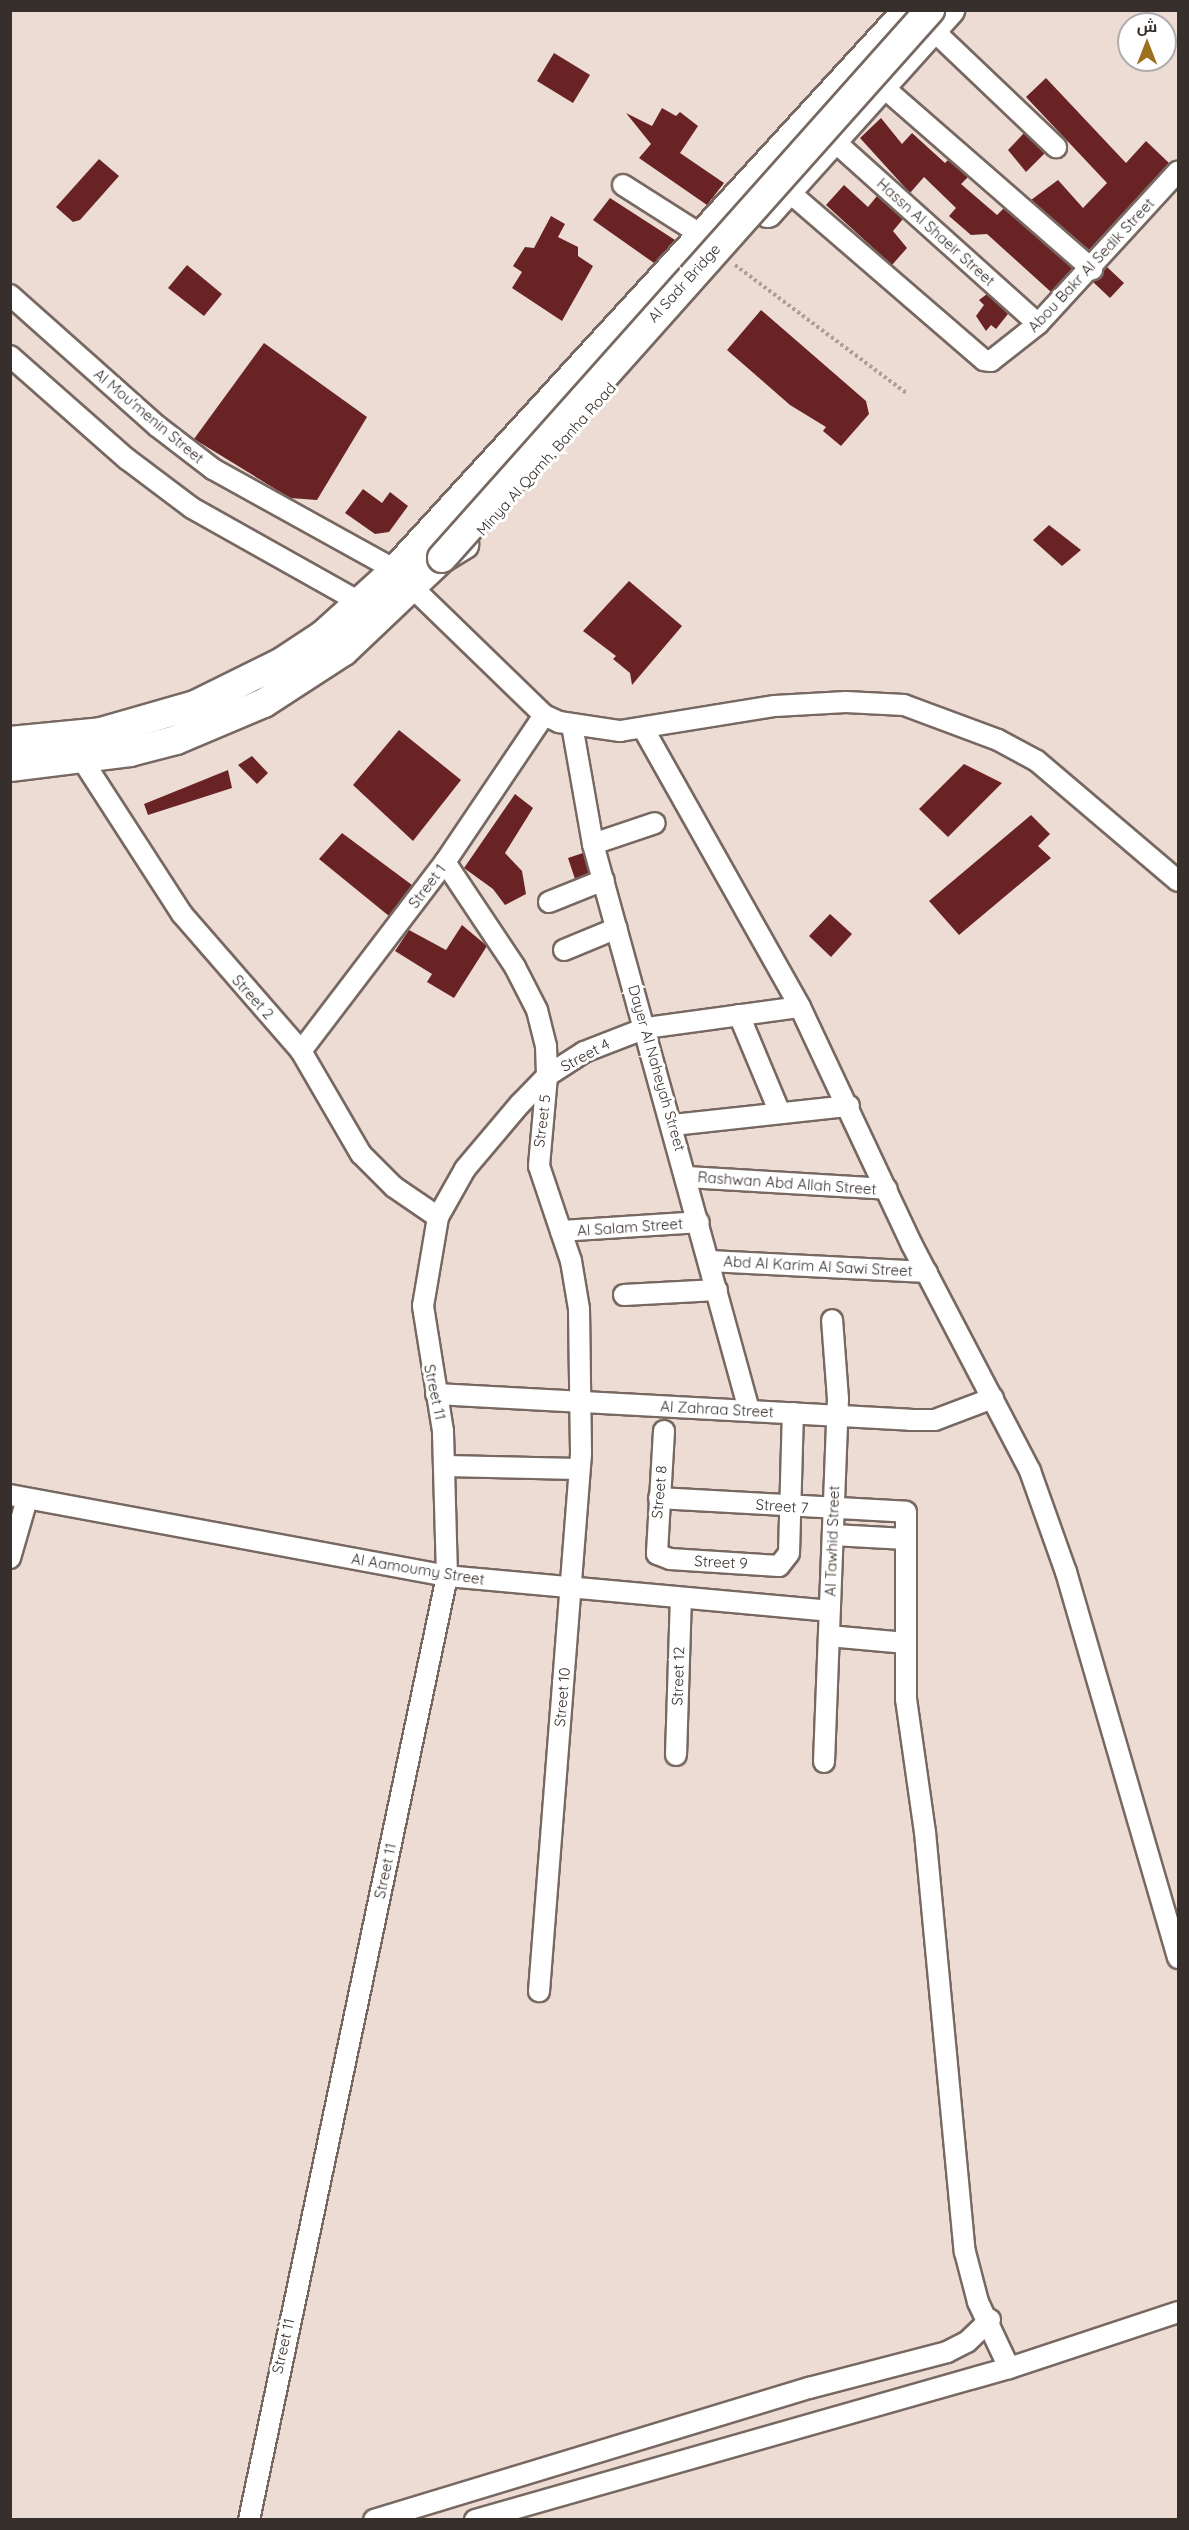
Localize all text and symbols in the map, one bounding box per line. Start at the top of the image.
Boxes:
north arrow [1117,12,1177,72]
text: ش [1137,16,1157,36]
street label: Hassn Al Shaeir Street [873,174,999,290]
street label: Abou Bakr Al Sedik Street [1024,194,1158,336]
street label: Al Sadr Bridge [644,240,724,326]
street label: Al Mou'menin Street [90,365,208,467]
street label: Minya Al Qamh, Banha Road [473,379,619,539]
street label: Street 1 [405,860,449,912]
street label: Street 2 [228,971,278,1023]
street label: Dayer Al Naheyah Street [625,983,689,1153]
street label: Street 4 [557,1035,613,1075]
street label: Street 5 [530,1093,554,1149]
street label: Rashwan Abd Allah Street [697,1168,877,1198]
street label: Al Salam Street [576,1214,684,1240]
street label: Abd Al Karim Al Sawi Street [723,1252,913,1280]
street label: Street 11 [420,1363,450,1421]
street label: Al Zahraa Street [660,1397,774,1421]
street label: Street 8 [648,1465,670,1519]
street label: Al Tawhid Street [821,1485,843,1597]
street label: Street 7 [755,1495,809,1517]
street label: Al Aamoumy Street [350,1550,486,1588]
street label: Street 9 [694,1552,748,1572]
street label: Street 12 [668,1646,688,1706]
street label: Street 10 [550,1667,574,1727]
street label: Street 11 [370,1842,400,1900]
street label: Street 11 [268,2317,298,2375]

